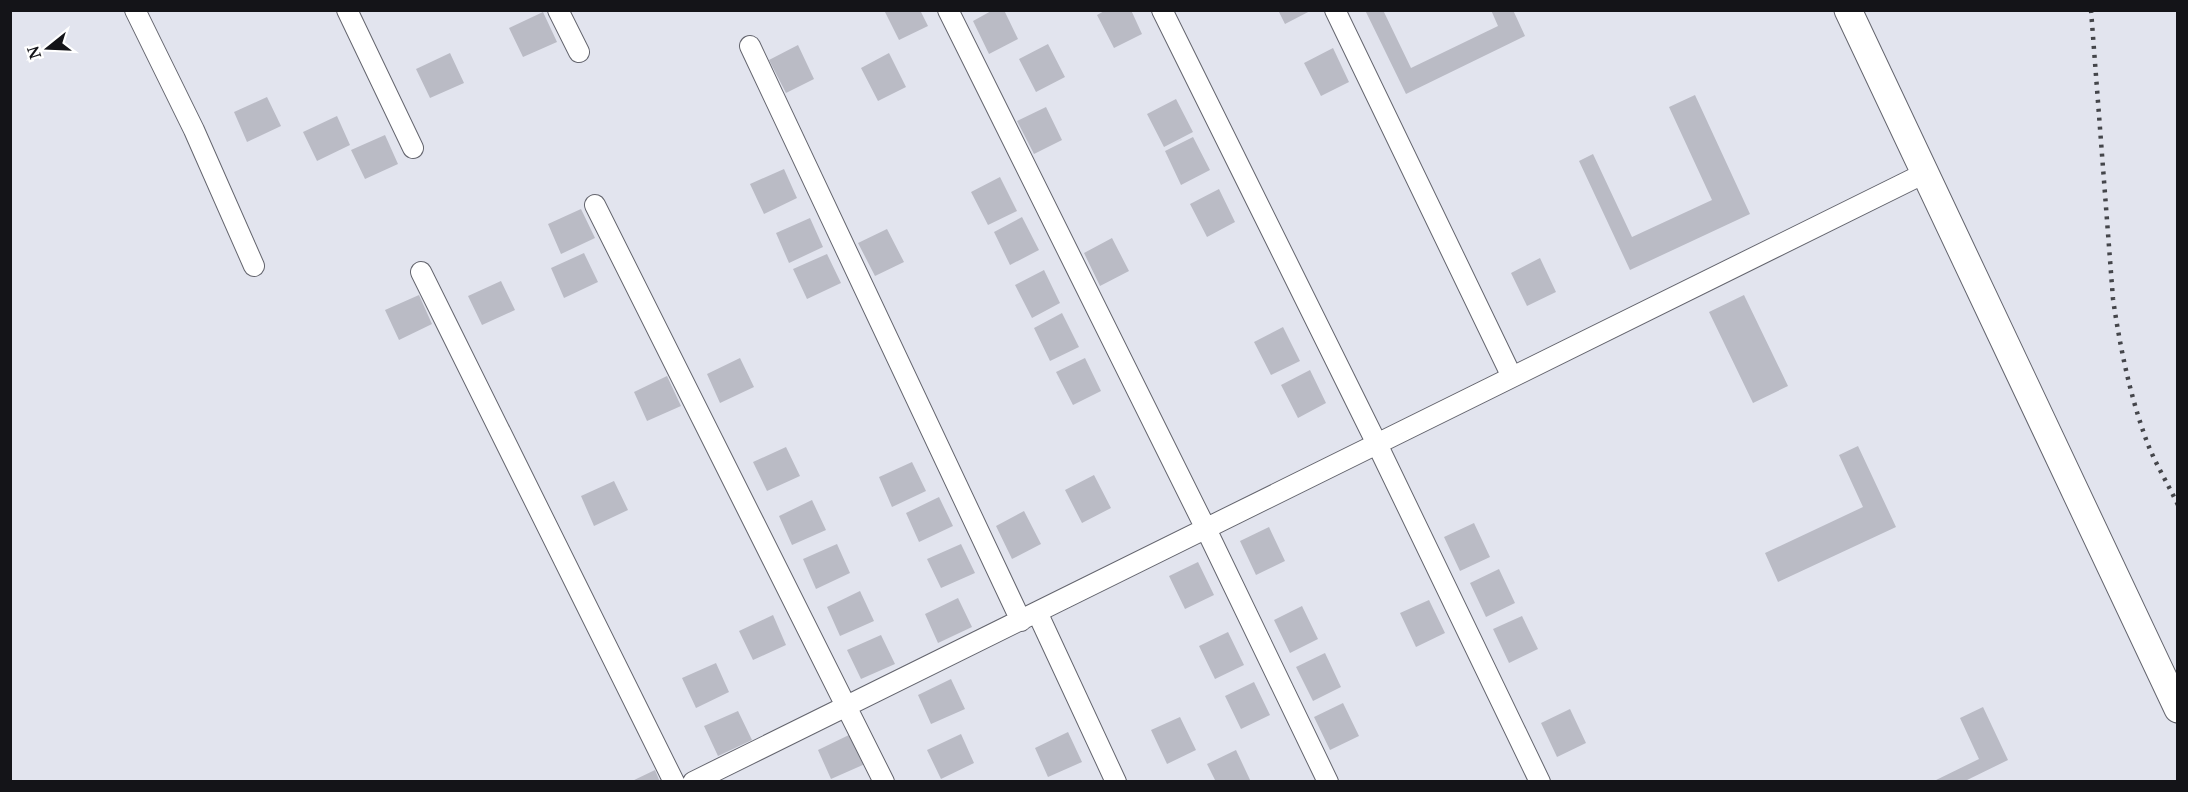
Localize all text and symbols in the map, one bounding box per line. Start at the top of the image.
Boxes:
north arrow [18,18,78,78]
text: N [21,43,46,62]

